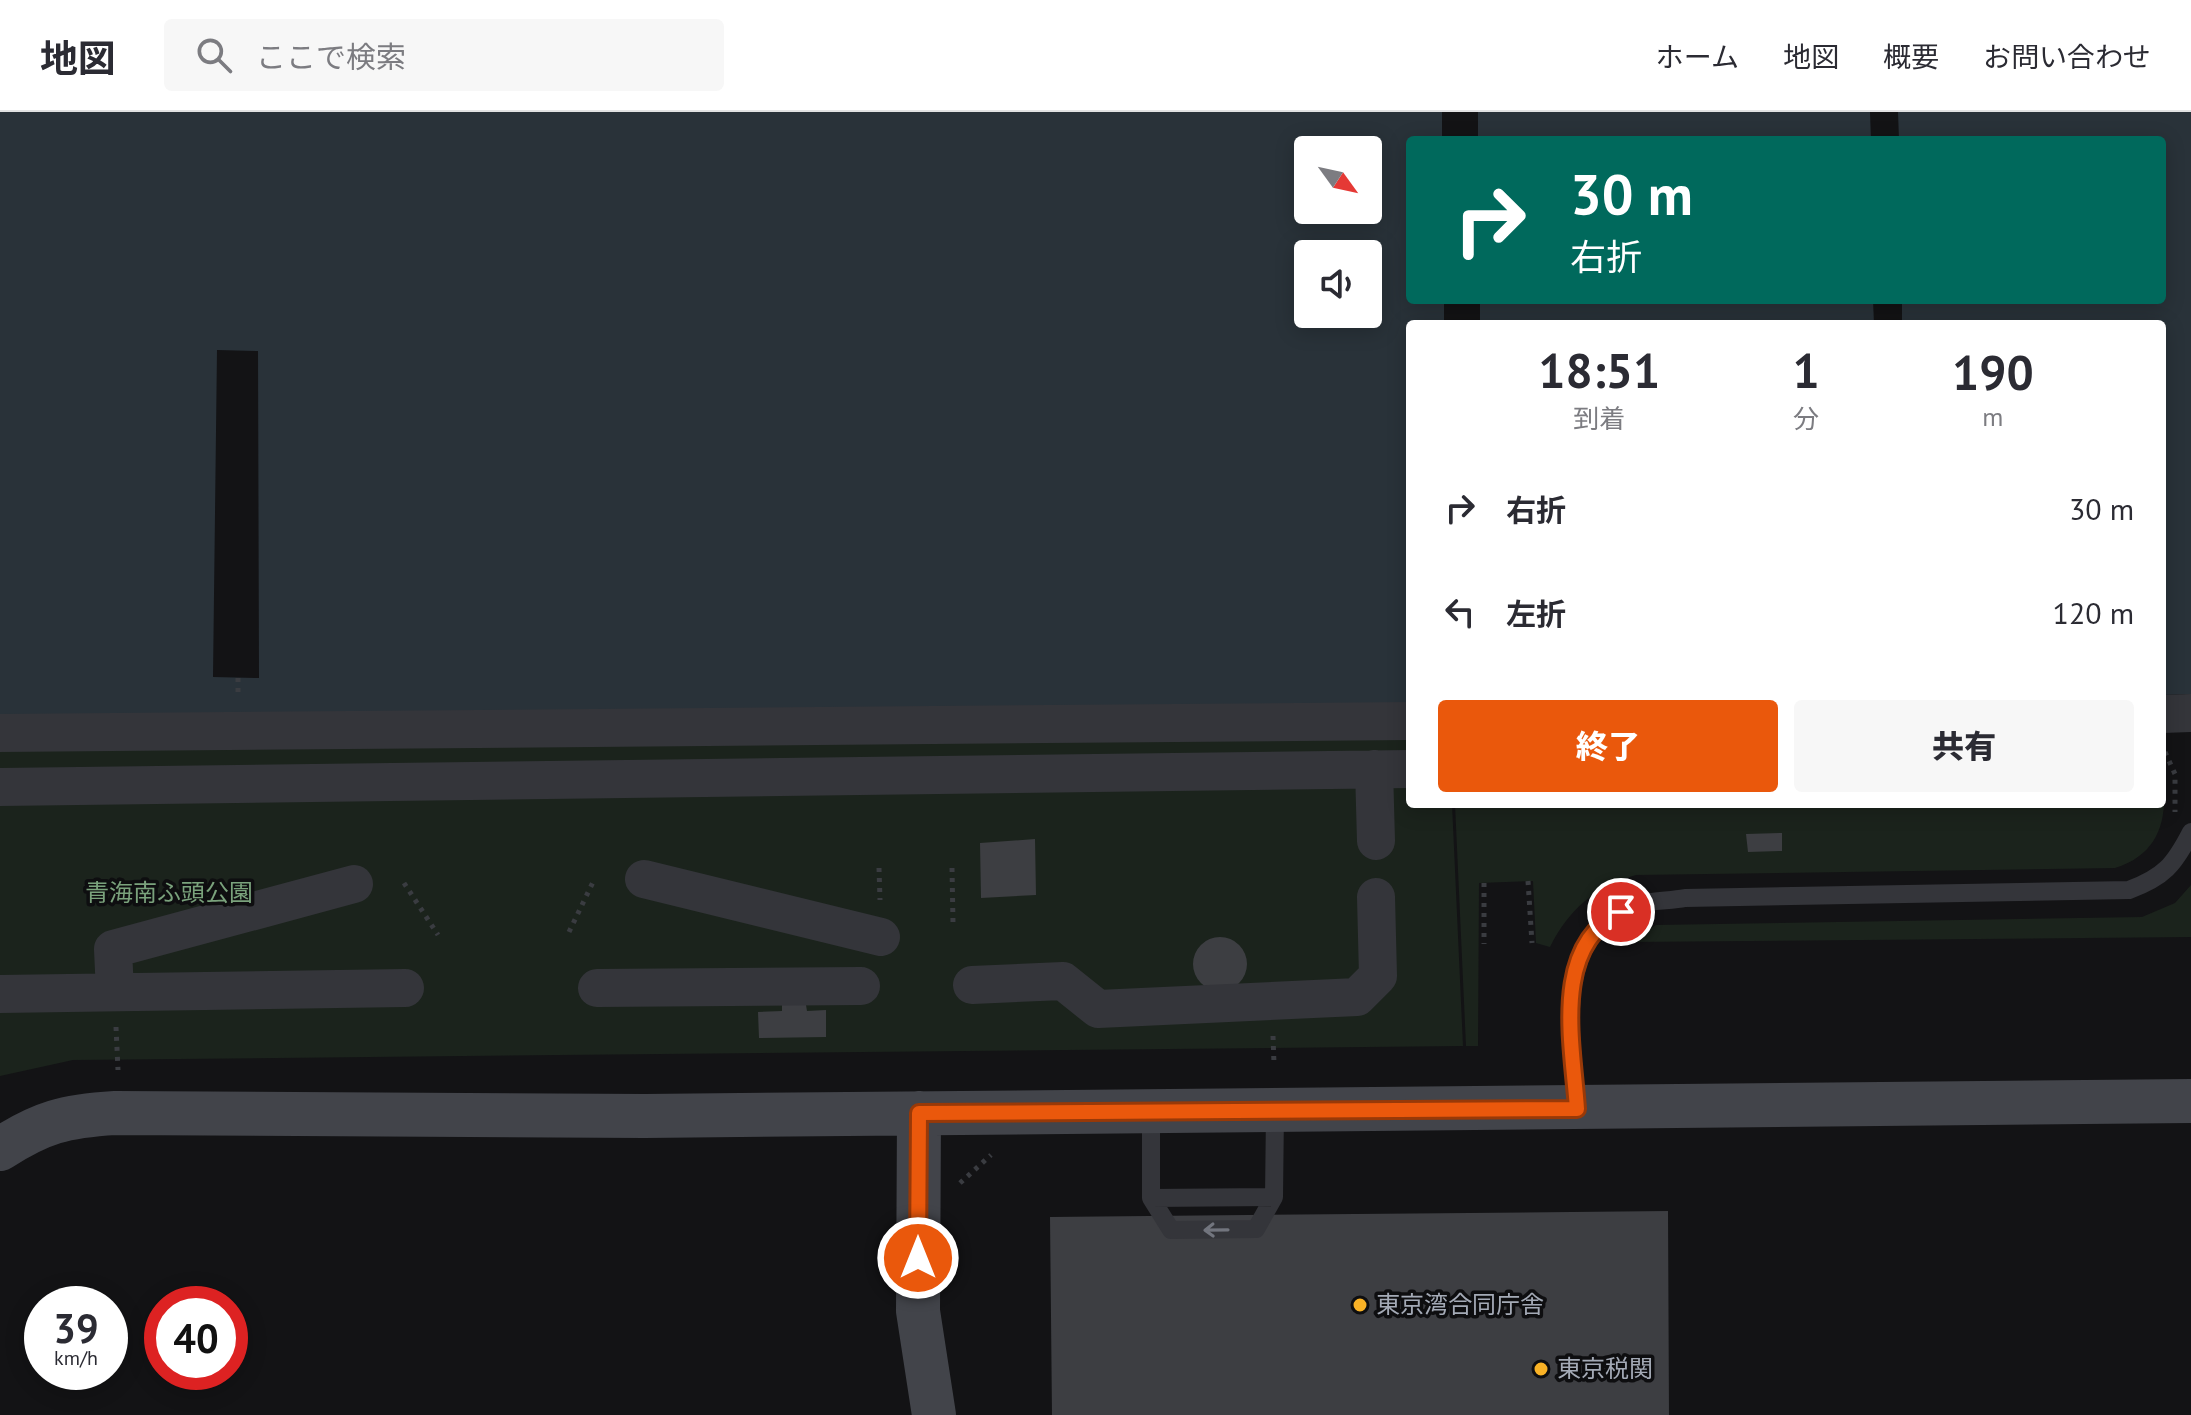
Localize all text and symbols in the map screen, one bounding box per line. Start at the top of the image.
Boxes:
search box [164,19,724,91]
text: 地図 [40,33,116,82]
icon: search [192,33,236,77]
text: ここで検索 [256,37,406,76]
text: ホーム [1656,38,1739,75]
text: 地図 [1783,38,1839,75]
text: 概要 [1883,38,1939,75]
text: お問い合わせ [1983,38,2151,75]
north arrow [1294,136,1382,224]
map controls [1294,136,1382,328]
text: 30 m [1570,158,1693,230]
icon: right [1438,168,1542,272]
text: 右折 [1570,233,1642,280]
button: sound [1294,240,1382,328]
text: 18:51 [1538,339,1660,401]
text: 1 [1792,339,1820,401]
text: 190 [1952,341,2034,403]
text: m [1982,400,2003,433]
text: 到着 [1573,402,1625,435]
text: 分 [1793,402,1819,435]
icon: right [1438,486,1482,530]
text: 30 m [2069,489,2134,528]
text: 右折 [1506,490,1566,529]
icon: left [1438,590,1482,634]
text: 120 m [2053,593,2134,632]
text: 左折 [1506,594,1566,633]
button: 終了 [1438,700,1778,792]
button: 共有 [1794,700,2134,792]
park label: 青海南ふ頭公園 [85,877,253,908]
pin [1587,878,1655,946]
icon: arrive [1599,890,1643,934]
position arrow [876,1216,960,1300]
one-way arrow [1203,1222,1230,1237]
speed limit sign: 40 [144,1286,248,1390]
place label: 東京湾合同庁舎 [1376,1289,1544,1320]
marker: 東京湾合同庁舎 [1351,1296,1369,1314]
text: 39 [53,1302,99,1354]
text: km/h [54,1345,98,1371]
place label: 東京税関 [1557,1353,1653,1384]
marker: 東京税関 [1532,1360,1550,1378]

